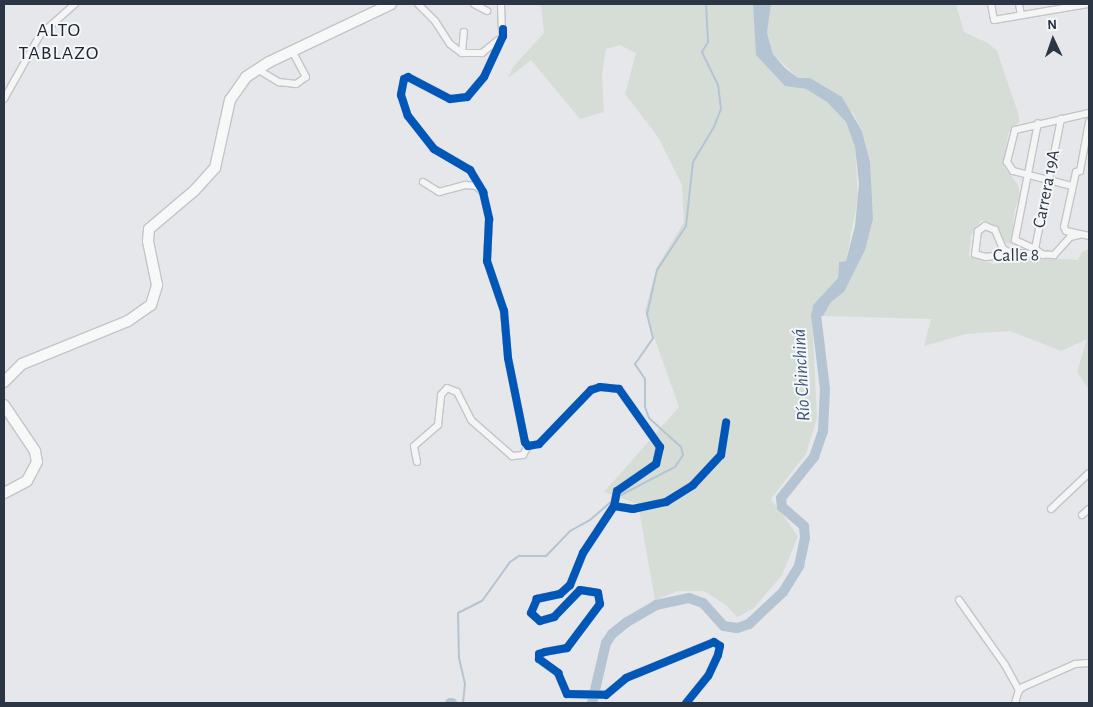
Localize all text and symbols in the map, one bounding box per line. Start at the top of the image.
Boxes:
north arrow [1028,15,1078,65]
text: N [1047,18,1057,32]
district label: ALTO TABLAZO [18,19,100,66]
street label: Carrera 19A [1029,148,1065,230]
street label: Calle 8 [993,245,1039,267]
water label: Río Chinchiná [788,328,816,422]

